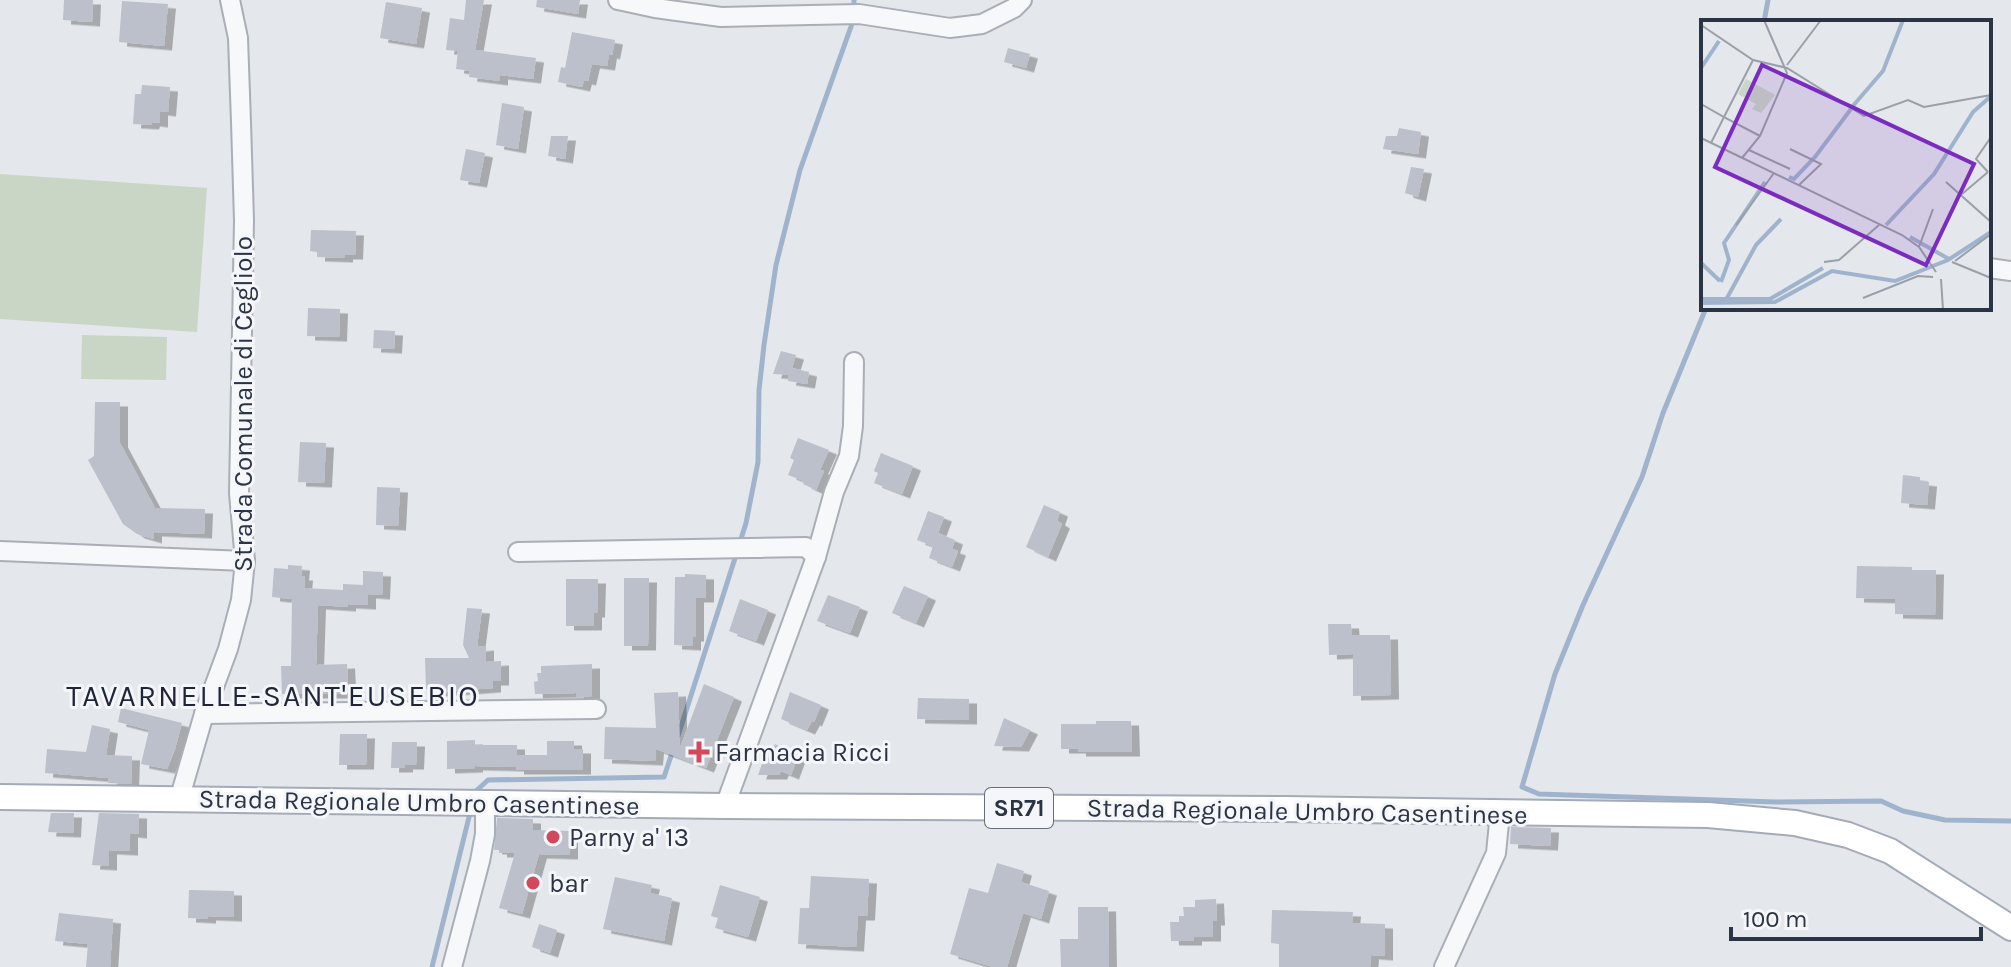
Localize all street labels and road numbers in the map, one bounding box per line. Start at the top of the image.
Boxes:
street label: Strada Comunale di Cegliolo [228,236,259,572]
street label: Strada Regionale Umbro Casentinese [198,783,640,822]
road number: SR71 [985,788,1053,828]
street label: Strada Regionale Umbro Casentinese [1086,792,1528,831]

